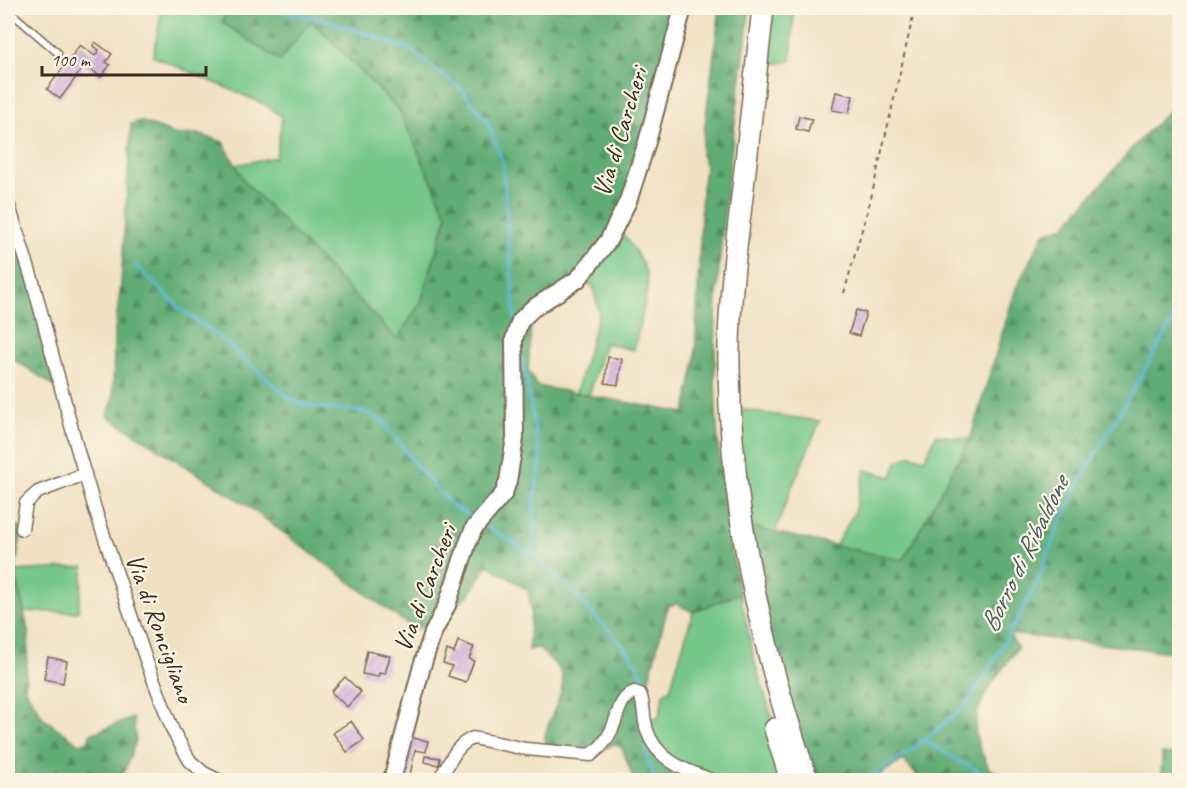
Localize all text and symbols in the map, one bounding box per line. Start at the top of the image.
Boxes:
scale bar [42,39,206,77]
text: 100 m [51,49,92,71]
street label: Via di Carcheri [585,61,656,200]
water label: Borro di Ribaldone [972,467,1078,637]
street label: Via di Carcheri [386,517,465,656]
street label: Via di Roncigliano [118,549,203,709]

